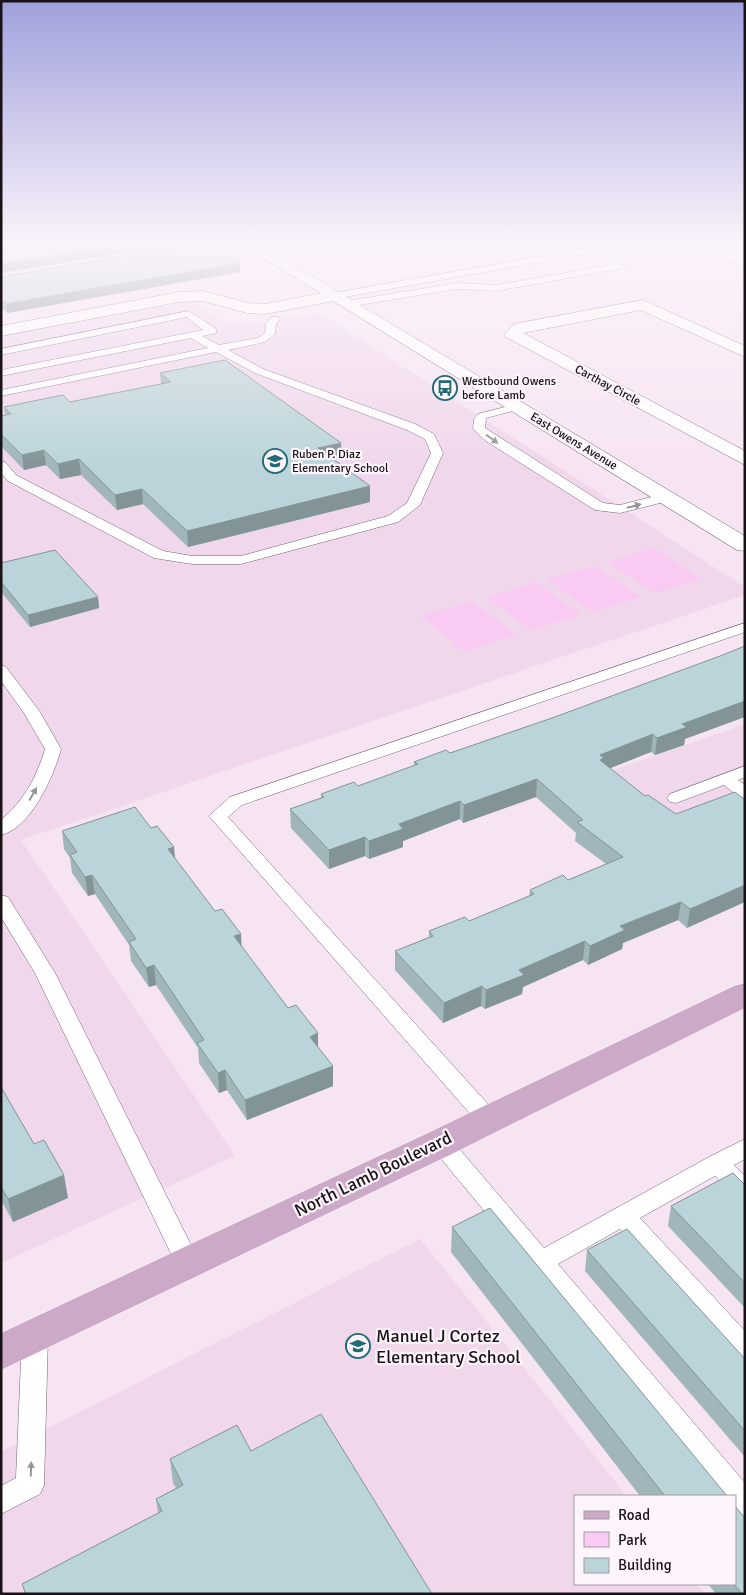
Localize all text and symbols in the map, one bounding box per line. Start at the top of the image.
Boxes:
street label: Carthay Circle [572,362,643,409]
place label: Westbound Owens before Lamb [462,374,556,403]
bus stop icon: Westbound Owens before Lamb [432,375,458,401]
street label: East Owens Avenue [527,409,620,473]
one-way arrow [485,434,499,444]
place label: Ruben P. Diaz Elementary School [292,447,389,476]
school or university icon: Ruben P. Diaz Elementary School [262,448,288,474]
one-way arrow [627,502,642,510]
one-way arrow [29,786,37,801]
street label: North Lamb Boulevard [291,1126,455,1222]
place label: Manuel J Cortez Elementary School [376,1325,521,1368]
school or university icon: Manuel J Cortez Elementary School [345,1333,371,1359]
one-way arrow [27,1461,35,1477]
legend [574,1495,736,1585]
text: Road [618,1506,650,1524]
text: Park [618,1531,647,1549]
text: Building [618,1556,672,1574]

